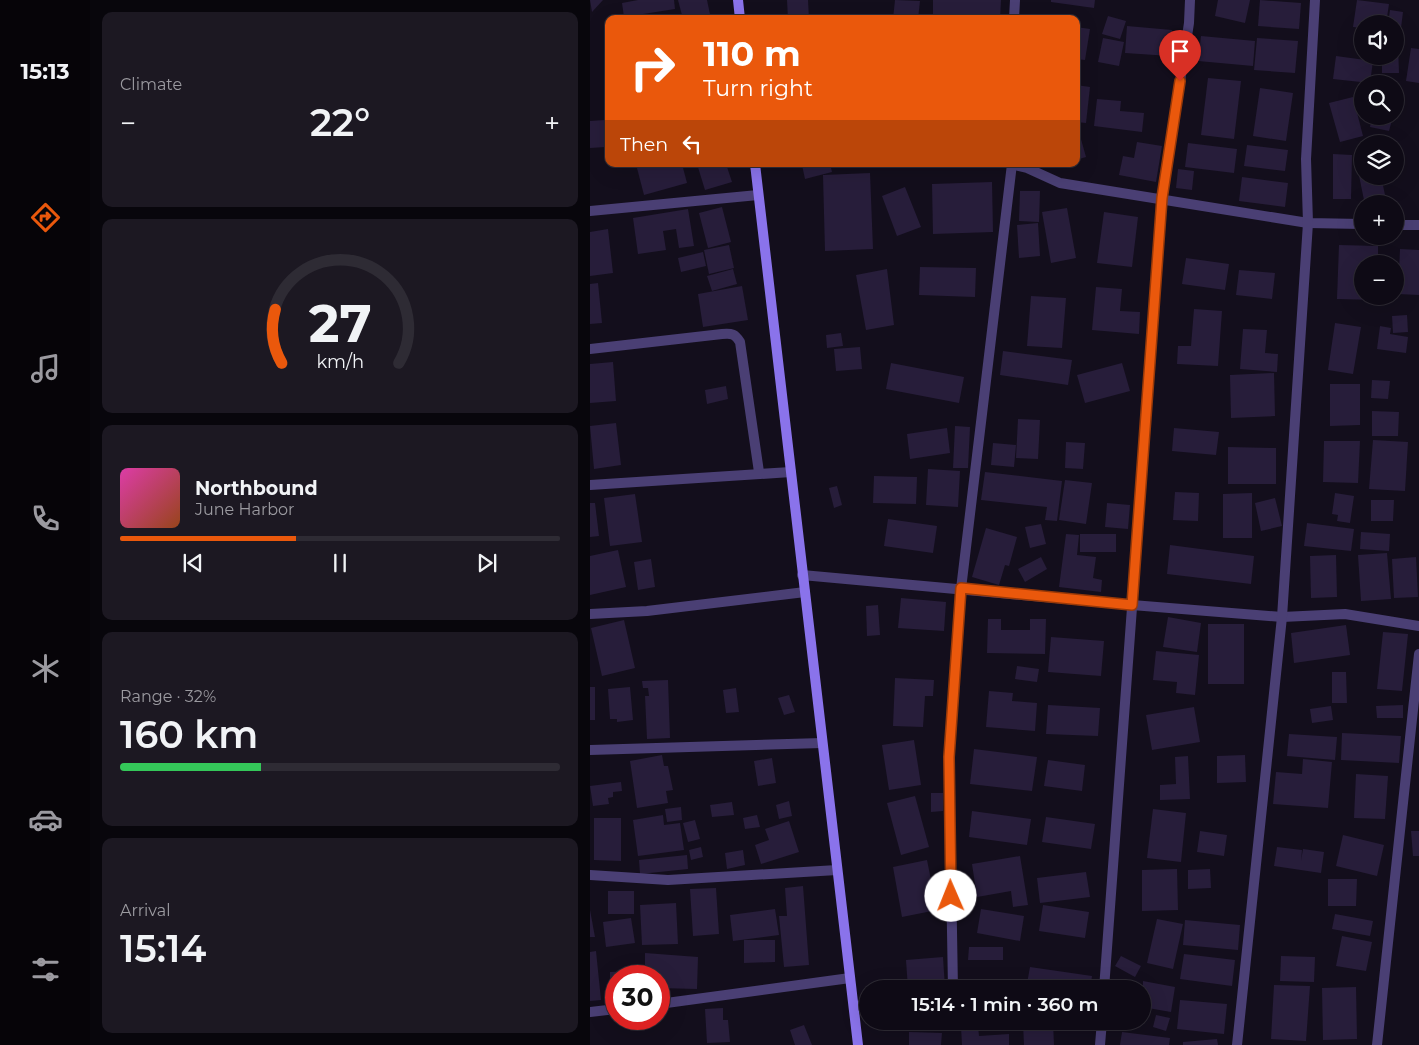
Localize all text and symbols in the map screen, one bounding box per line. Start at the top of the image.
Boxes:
map controls [1354,15,1404,305]
button: sound [1354,15,1404,65]
pin [1159,30,1201,81]
text: 110 m [703,32,801,75]
icon: right [620,35,685,100]
icon: arrive [1166,37,1194,65]
text: 15:13 [20,58,70,85]
text: Climate [120,75,182,94]
text: Turn right [703,75,813,102]
button: search [1354,75,1404,125]
text: 22° [310,99,370,146]
text: − [120,106,136,140]
text: + [544,106,560,140]
icon: left [678,130,706,158]
text: Then [620,133,668,156]
button: layers [1354,135,1404,185]
button: + [1354,195,1404,245]
icon: directions [28,200,63,235]
button: − [1354,255,1404,305]
text: 27 [309,292,371,355]
icon: music [28,351,63,386]
text: km/h [316,351,364,372]
text: Northbound [195,477,318,500]
text: June Harbor [195,500,294,519]
icon: phone [28,501,63,536]
icon: previous [179,549,207,577]
icon: pause [326,549,354,577]
icon: next [473,549,501,577]
icon: climate [28,651,63,686]
text: Range · 32% [120,687,216,706]
text: 160 km [120,711,258,758]
icon: car [28,802,63,837]
position arrow [924,869,976,921]
text: Arrival [120,901,170,920]
text: 15:14 [120,925,206,972]
icon: filters [28,952,63,987]
speed limit sign: 30 [605,965,670,1030]
text: 15:14 · 1 min · 360 m [912,993,1098,1016]

